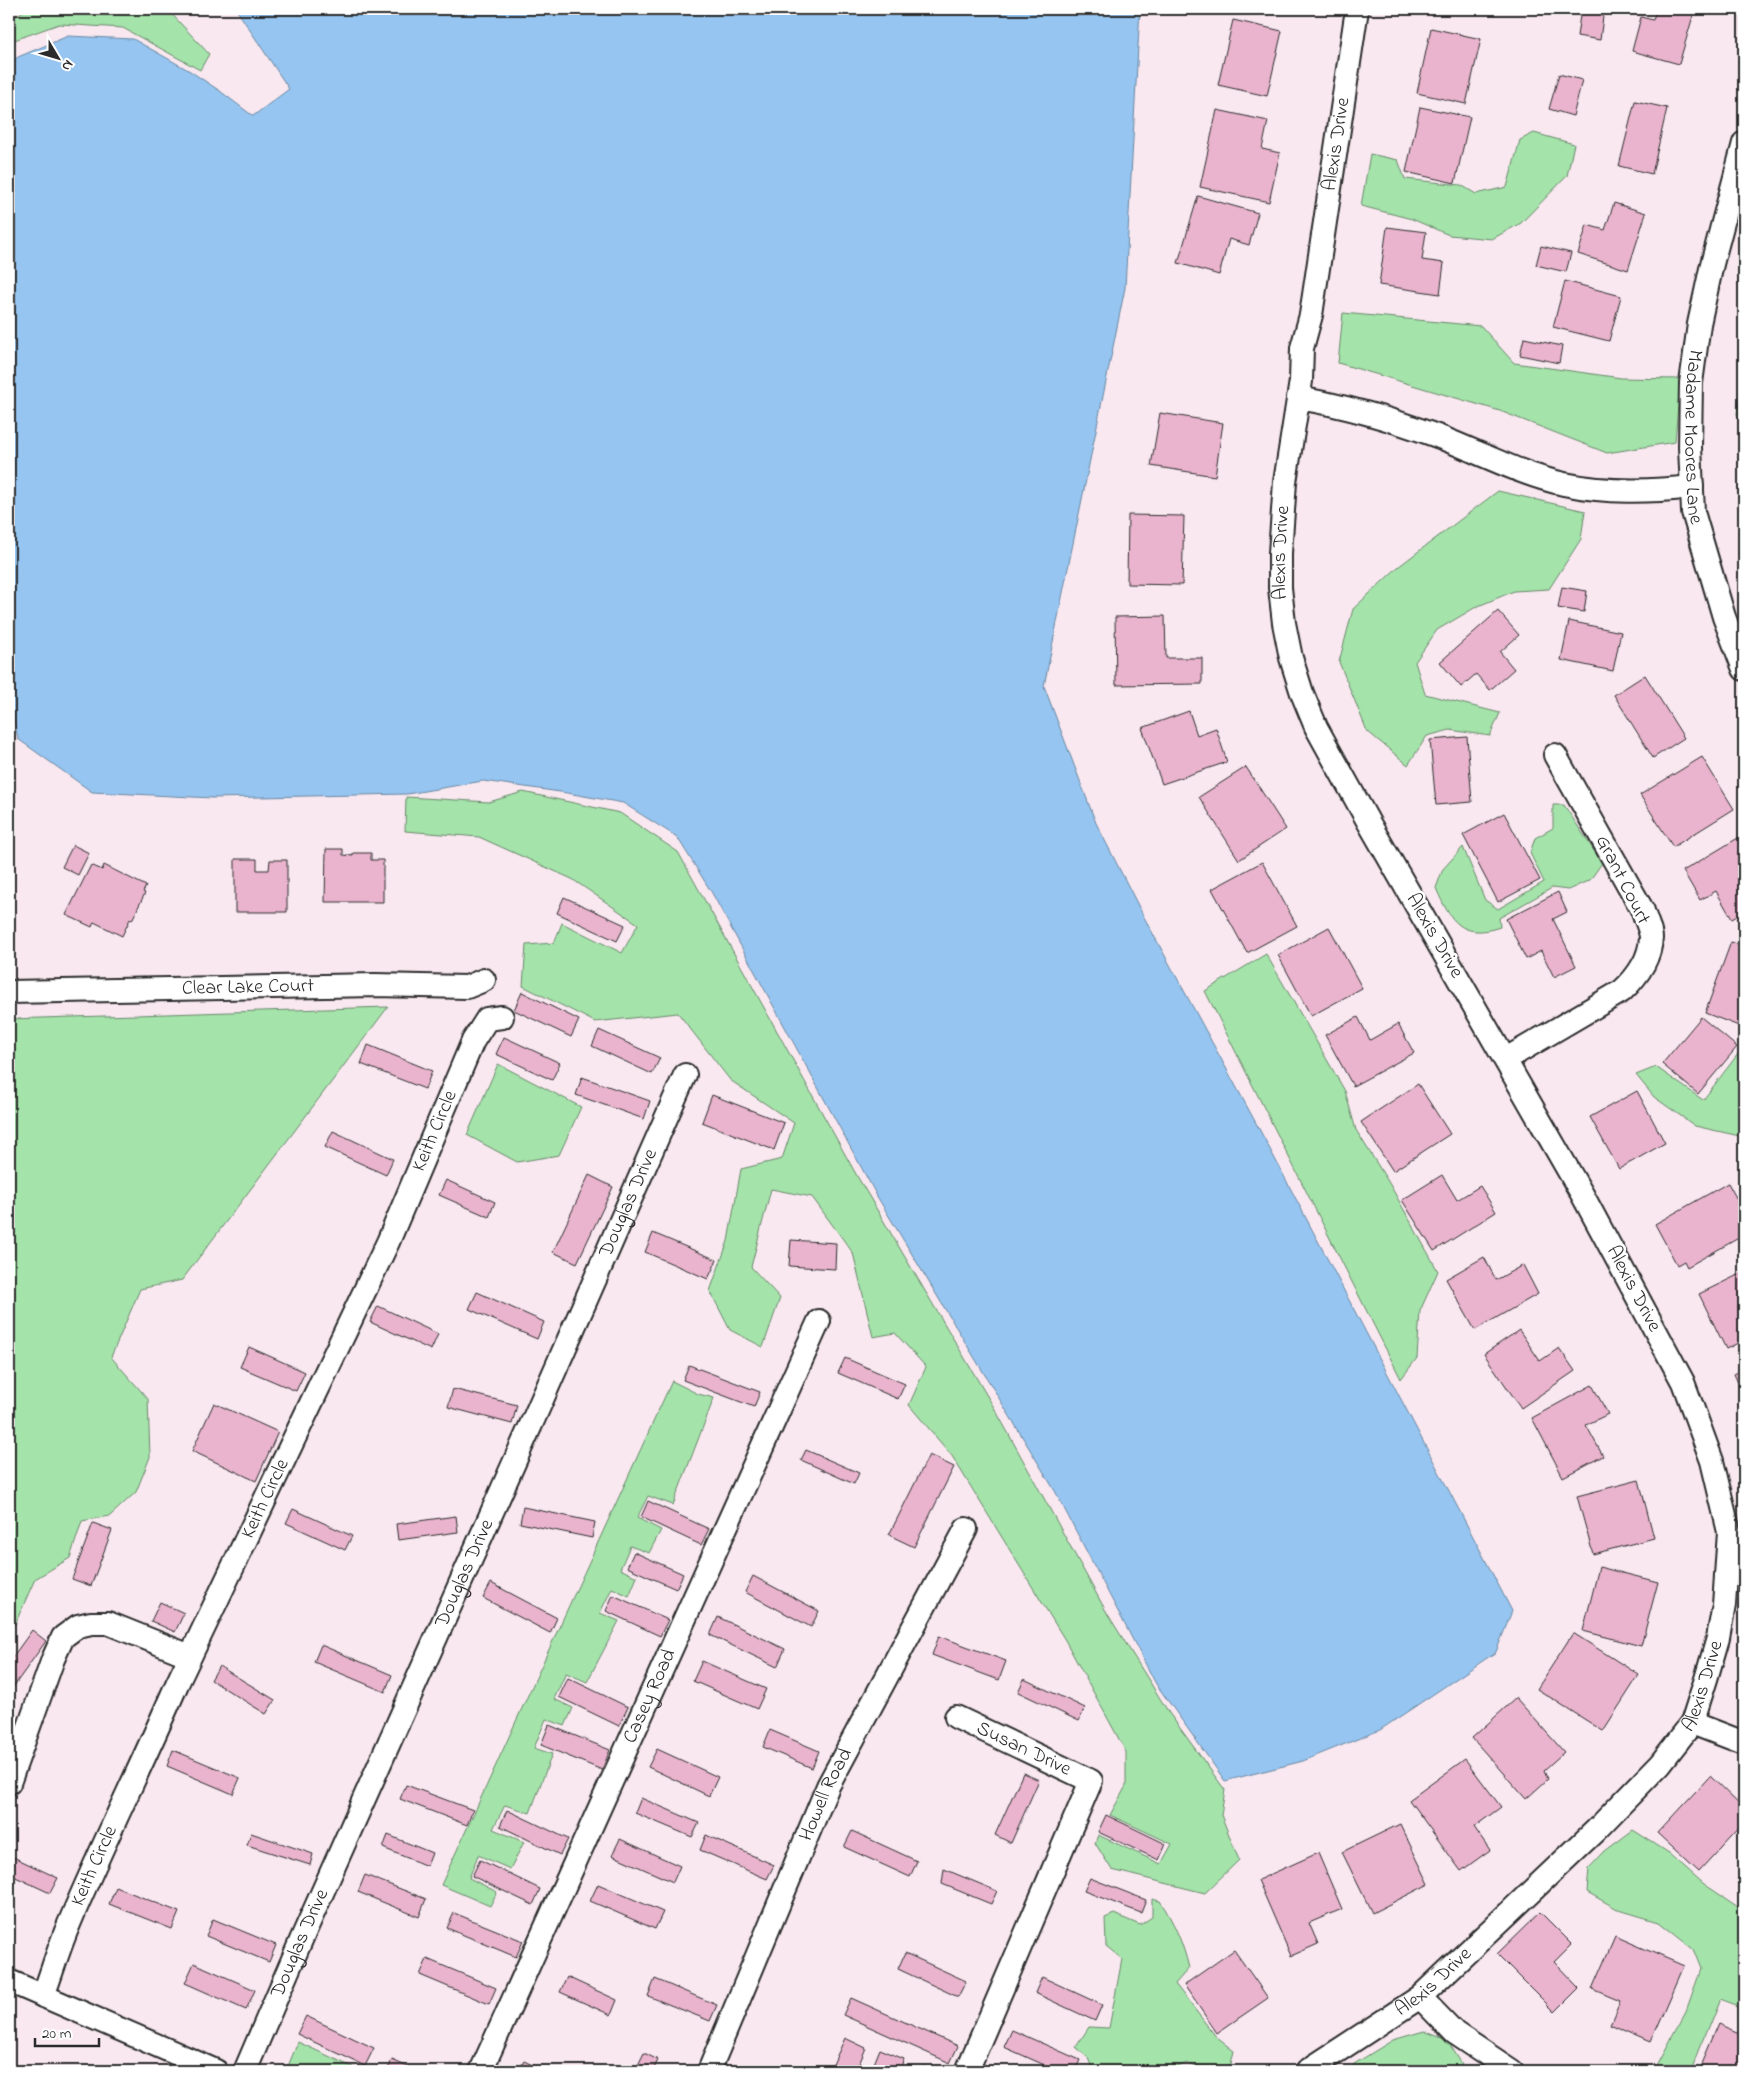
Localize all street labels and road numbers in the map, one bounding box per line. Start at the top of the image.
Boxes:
street label: Alexis Drive [1315,95,1358,193]
street label: Madame Moores Lane [1675,348,1710,528]
street label: Alexis Drive [1266,505,1298,601]
street label: Grant Court [1587,830,1657,930]
street label: Alexis Drive [1398,888,1470,984]
street label: Clear Lake Court [182,972,314,1003]
street label: Keith Circle [405,1086,465,1176]
street label: Douglas Drive [592,1144,665,1263]
street label: Alexis Drive [1598,1241,1668,1337]
street label: Keith Circle [234,1454,297,1544]
street label: Douglas Drive [427,1515,502,1633]
street label: Alexis Drive [1675,1637,1731,1739]
street label: Casey Road [616,1644,684,1748]
street label: Susan Drive [972,1714,1076,1784]
street label: Howell Road [792,1743,860,1846]
street label: Keith Circle [64,1821,125,1911]
street label: Douglas Drive [263,1884,337,2003]
street label: Alexis Drive [1389,1940,1479,2024]

